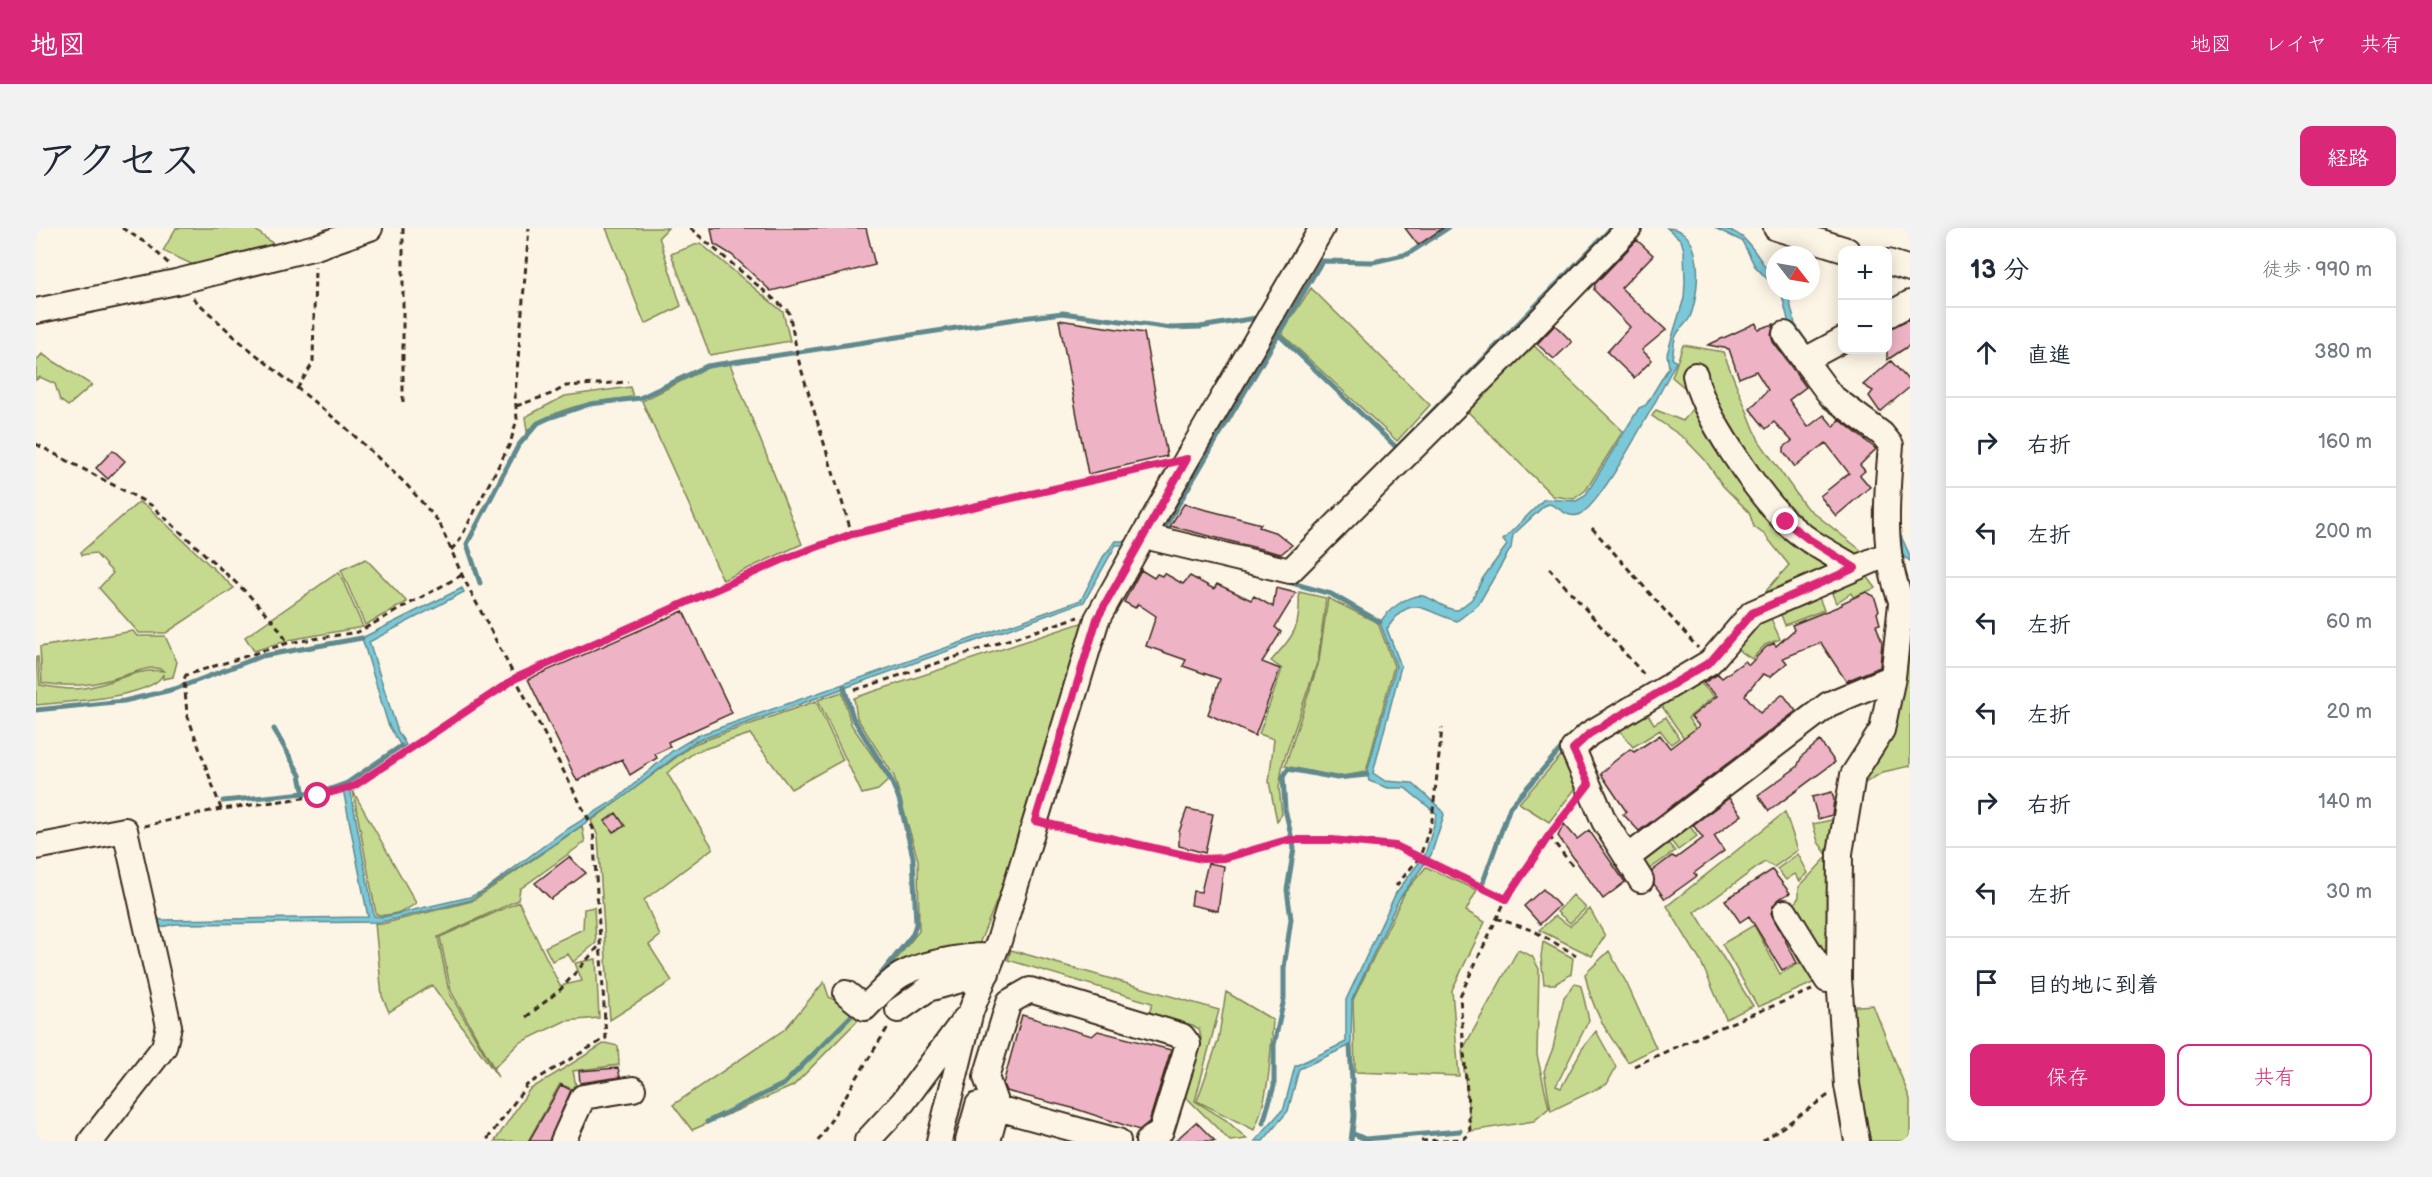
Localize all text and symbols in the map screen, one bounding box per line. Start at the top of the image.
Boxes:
text: 地図 [30,29,86,62]
text: 地図 [2190,32,2232,57]
text: レイヤ [2265,32,2327,57]
text: 共有 [2360,32,2402,57]
button: 経路 [2300,126,2396,186]
text: アクセス [36,136,201,187]
north arrow [1766,246,1820,300]
map controls [1838,246,1892,354]
button: + [1838,246,1892,300]
text: 13 分 [1970,255,2029,286]
text: 徒歩 · 990 m [2262,258,2372,282]
button: − [1838,300,1892,354]
icon: ahead [1970,336,2003,369]
text: 380 m [2314,340,2372,364]
text: 直進 [2027,342,2071,369]
icon: right [1970,426,2003,459]
text: 160 m [2318,430,2372,454]
text: 右折 [2027,432,2071,459]
route end [1772,508,1798,534]
icon: left [1970,516,2003,549]
text: 200 m [2315,520,2372,544]
text: 左折 [2027,522,2071,549]
icon: left [1970,606,2003,639]
text: 60 m [2326,610,2372,634]
text: 左折 [2027,612,2071,639]
icon: left [1970,696,2003,729]
text: 20 m [2327,700,2372,724]
text: 左折 [2027,702,2071,729]
route start [304,782,330,808]
icon: right [1970,786,2003,819]
text: 140 m [2318,790,2372,814]
text: 右折 [2027,792,2071,819]
icon: left [1970,876,2003,909]
text: 30 m [2326,880,2372,904]
text: 左折 [2027,882,2071,909]
icon: arrive [1970,966,2003,999]
text: 目的地に到着 [2027,972,2159,999]
button: 保存 [1970,1044,2165,1106]
button: 共有 [2177,1044,2372,1106]

